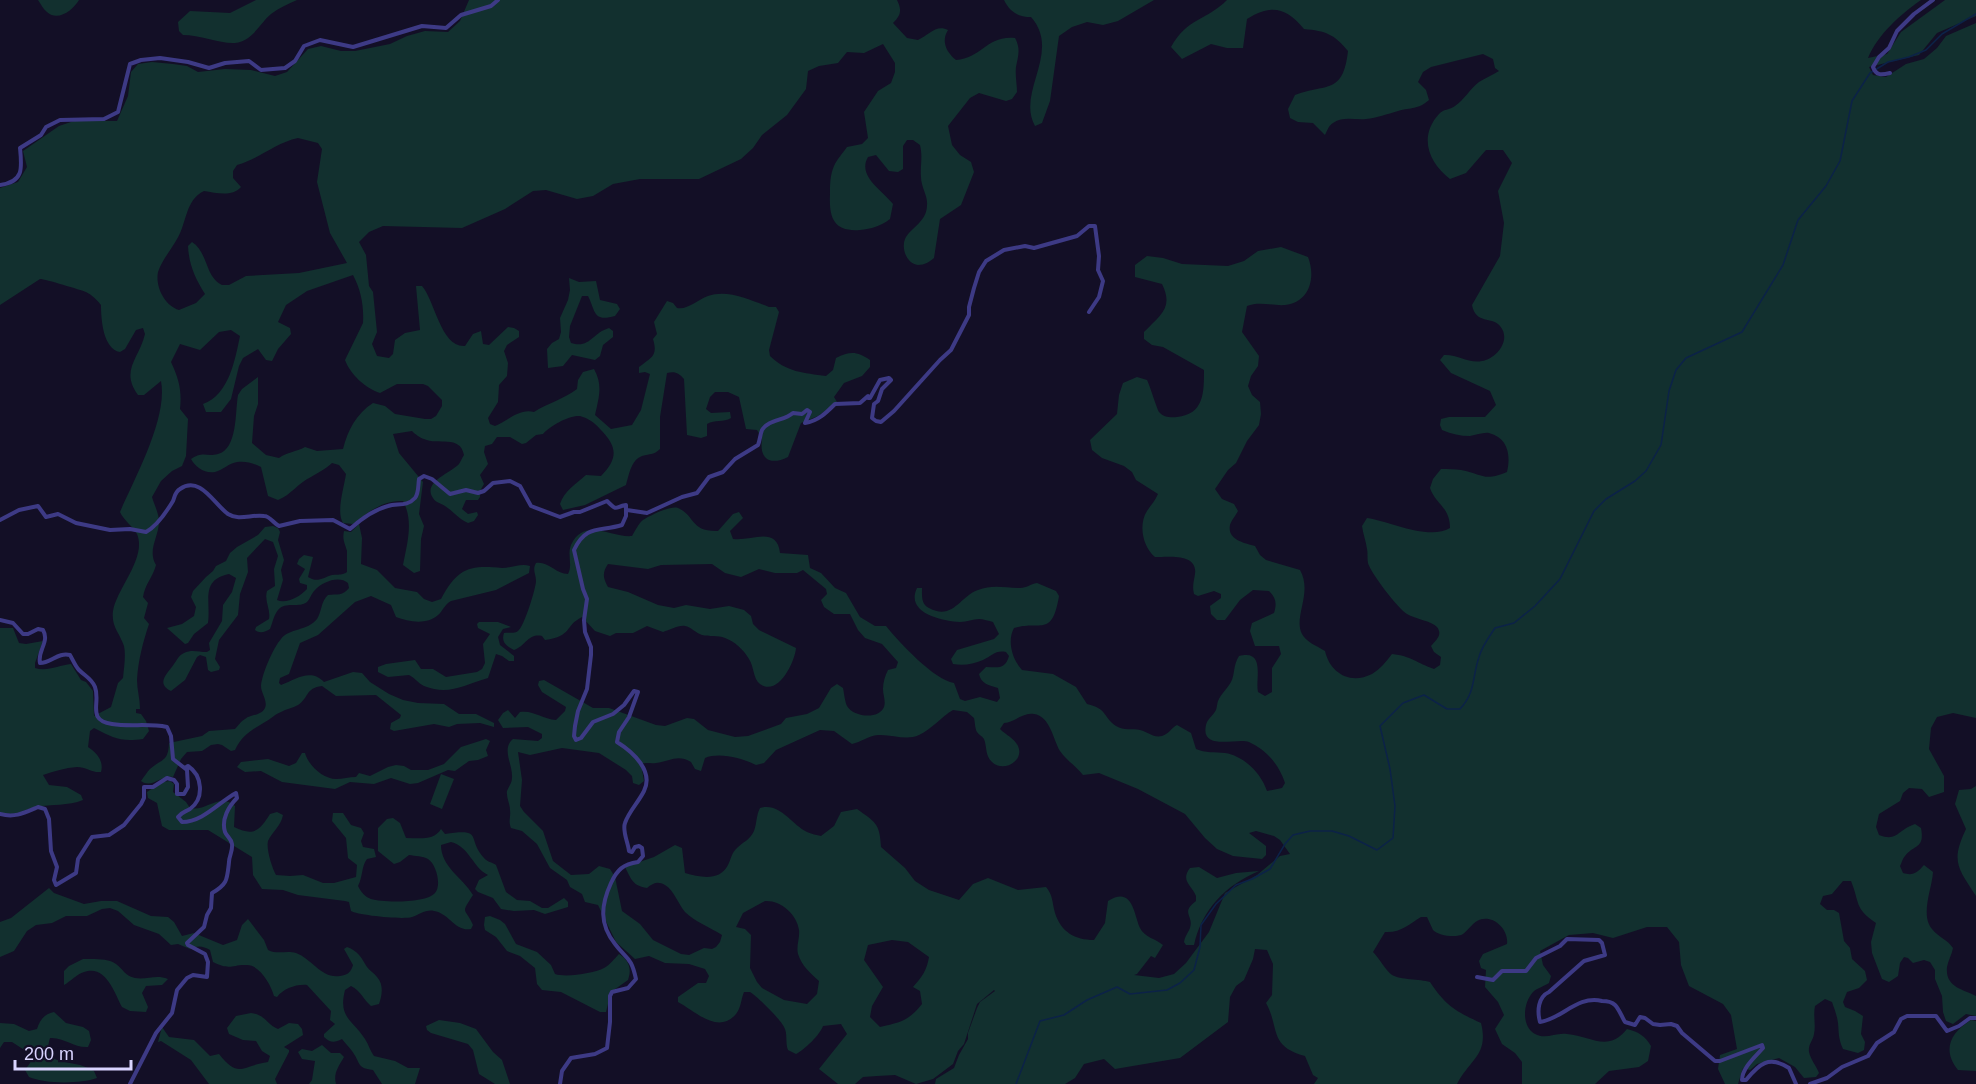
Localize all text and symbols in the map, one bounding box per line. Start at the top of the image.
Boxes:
scale bar [15,1033,130,1071]
text: 200 m [24,1044,74,1064]

